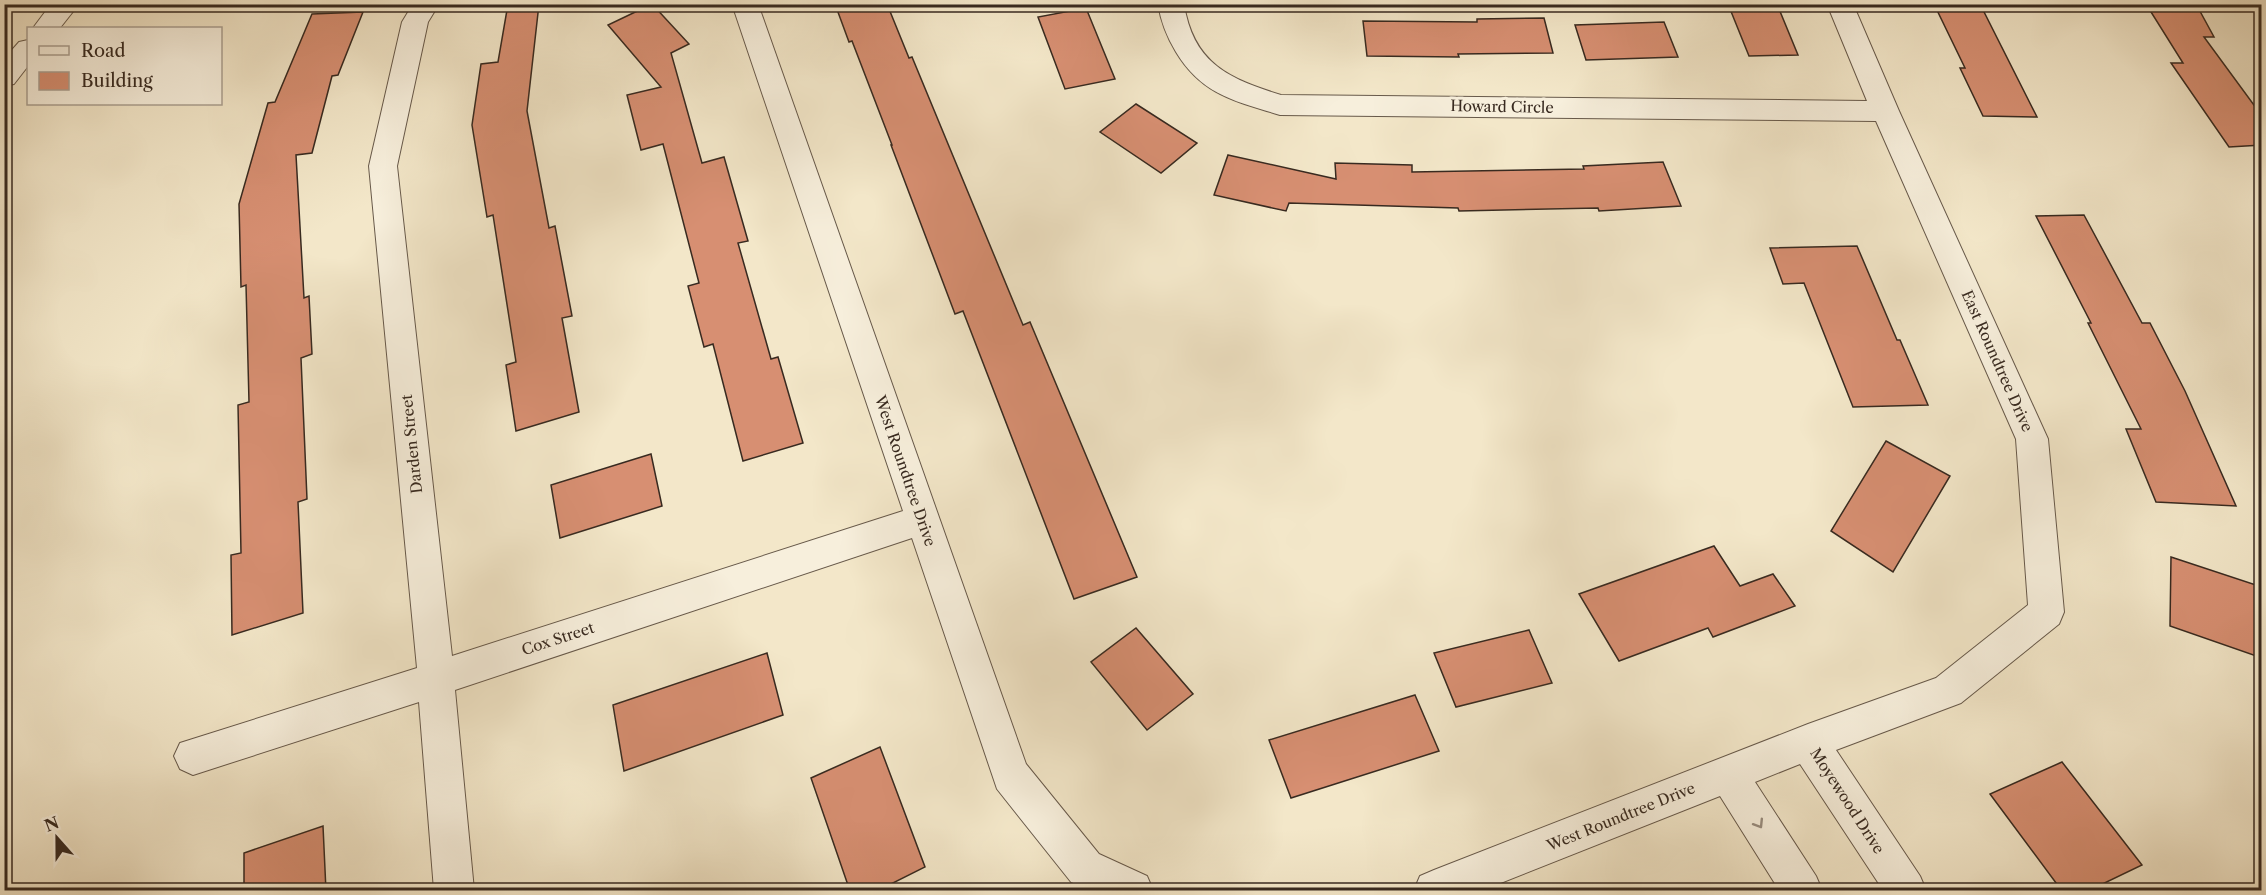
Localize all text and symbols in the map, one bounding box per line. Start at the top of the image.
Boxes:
legend [27,27,222,105]
text: Road [81,40,126,62]
text: Building [81,70,153,92]
street label: Howard Circle [1450,96,1554,117]
street label: East Roundtree Drive [1958,287,2037,435]
street label: West Roundtree Drive [870,392,940,549]
street label: Darden Street [397,393,426,495]
street label: Cox Street [519,618,597,659]
street label: Moyewood Drive [1806,744,1889,857]
street label: West Roundtree Drive [1543,778,1698,855]
north arrow [27,808,87,868]
text: N [42,812,62,836]
one-way arrow [1752,818,1764,828]

